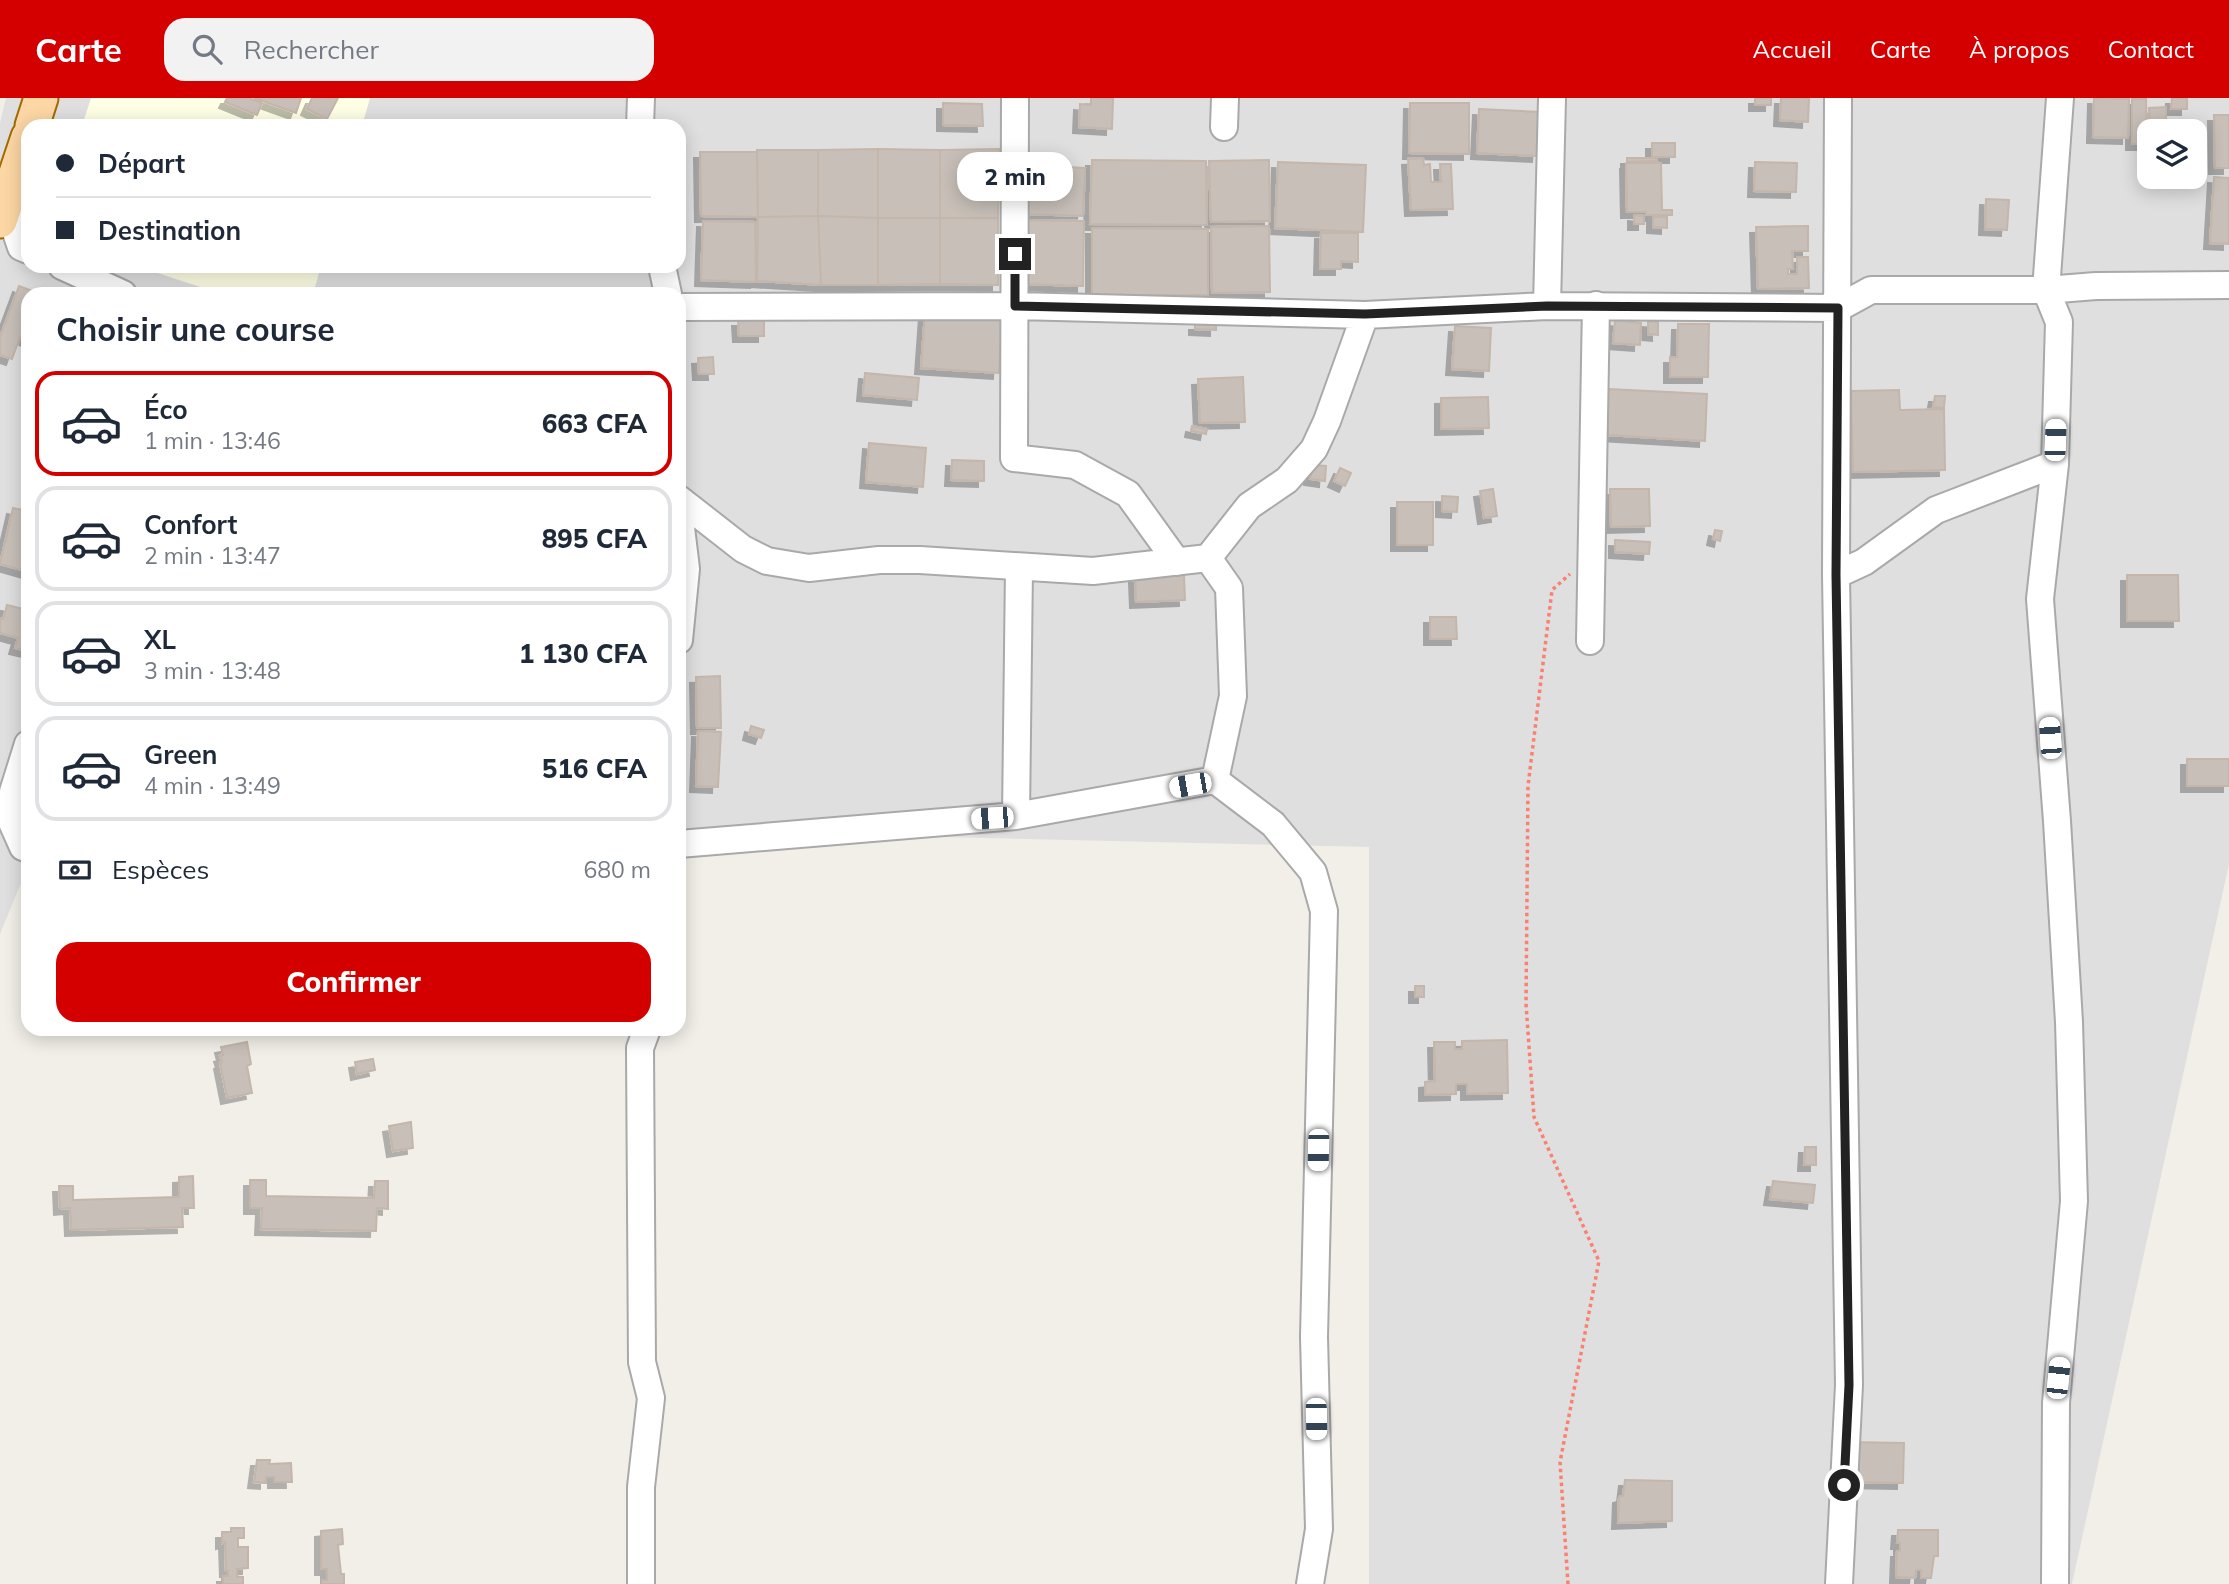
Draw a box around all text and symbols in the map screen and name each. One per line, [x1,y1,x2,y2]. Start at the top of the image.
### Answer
search box [164,18,654,81]
text: Carte [35,29,122,70]
icon: search [188,30,226,68]
text: Rechercher [244,33,379,66]
text: Accueil [1753,34,1832,64]
text: Carte [1870,34,1931,64]
text: À propos [1969,34,2070,64]
text: Contact [2108,34,2194,64]
map controls [2137,119,2207,189]
button: layers [2137,119,2207,189]
text: Départ [98,147,185,180]
callout: 2 min [957,152,1073,202]
text: 2 min [984,162,1046,191]
text: Destination [98,214,241,247]
route end [999,238,1031,270]
text: Choisir une course [56,309,335,349]
icon: car [60,392,123,455]
text: Éco [144,393,188,426]
text: 663 CFA [542,407,647,440]
car [2044,419,2067,461]
text: 1 min · 13:46 [144,426,281,455]
icon: car [60,507,123,570]
text: Confort [144,508,237,541]
text: 895 CFA [542,522,647,555]
text: 2 min · 13:47 [144,541,281,570]
icon: car [60,622,123,685]
text: XL [144,623,176,656]
text: 1 130 CFA [519,637,647,670]
text: 3 min · 13:48 [144,656,281,685]
car [2039,716,2062,760]
icon: car [60,737,123,800]
text: Green [144,738,217,771]
text: 516 CFA [542,752,647,785]
text: 4 min · 13:49 [144,771,281,800]
car [1168,771,1213,799]
car [971,806,1014,830]
icon: cash [56,851,94,889]
text: Espèces [112,853,209,886]
text: 680 m [583,855,651,884]
button: Confirmer [56,942,651,1022]
car [1308,1129,1329,1171]
car [2046,1356,2071,1400]
car [1306,1398,1327,1440]
route start [1828,1469,1860,1501]

